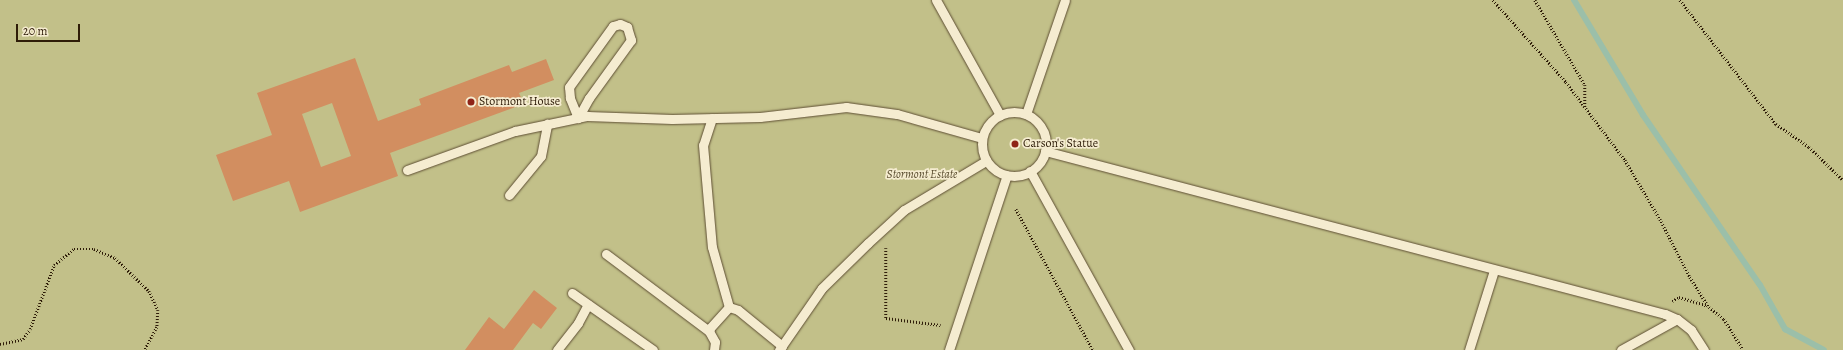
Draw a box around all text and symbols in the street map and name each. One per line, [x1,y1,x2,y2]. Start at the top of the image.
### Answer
scale bar [18,16,82,42]
text: 20 m [23,23,47,39]
place label: Stormont House [479,95,560,109]
marker: Stormont House [466,97,476,107]
place label: Carson's Statue [1023,137,1098,151]
marker: Carson's Statue [1010,139,1020,149]
park label: Stormont Estate [887,168,957,182]

